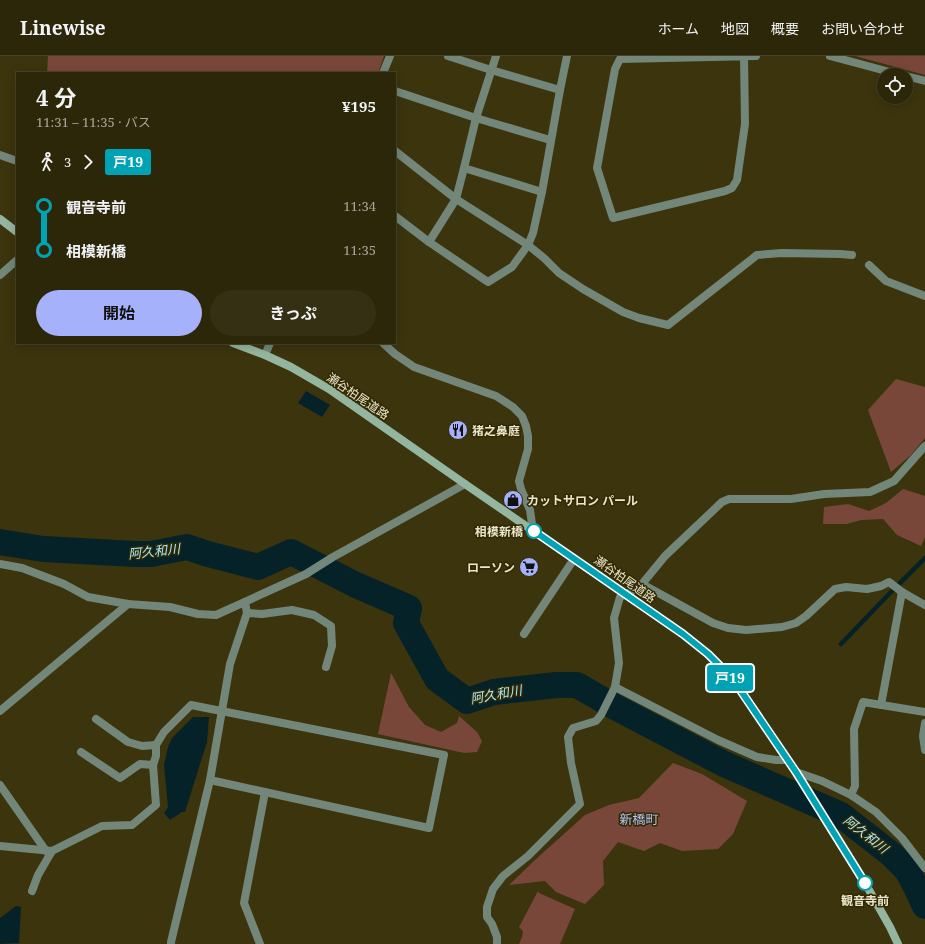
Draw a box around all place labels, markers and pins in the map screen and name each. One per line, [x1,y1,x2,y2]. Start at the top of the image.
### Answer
restaurant icon: 猪之鼻庭 [447,419,469,441]
place label: 猪之鼻庭 [472,422,520,439]
shop icon: カットサロン パール [502,489,524,511]
place label: カットサロン パール [527,492,638,509]
place label: 相模新橋 [475,523,524,540]
marker: 相模新橋 [526,523,542,539]
supermarket icon: ローソン [518,556,540,578]
place label: ローソン [467,559,515,576]
marker: 観音寺前 [857,875,873,891]
place label: 観音寺前 [841,892,889,909]

